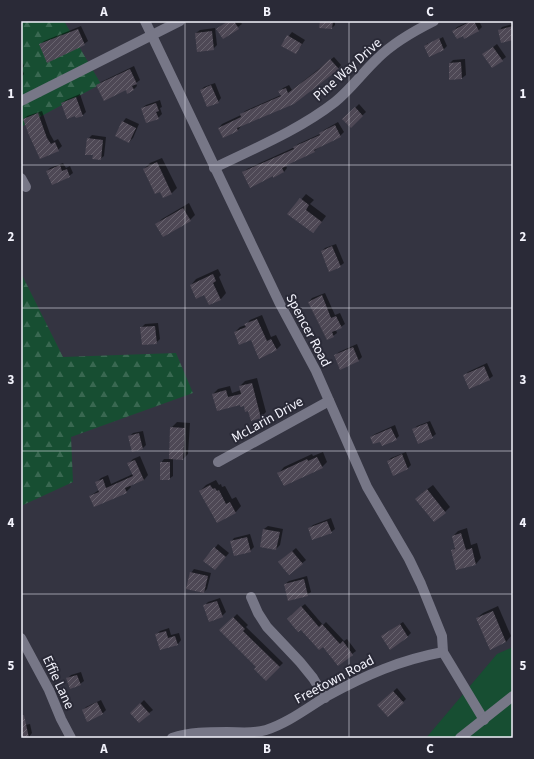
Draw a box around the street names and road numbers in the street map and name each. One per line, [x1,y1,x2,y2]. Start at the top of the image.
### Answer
street label: Pine Way Drive [309,33,386,106]
street label: Spencer Road [280,290,336,371]
street label: McLarin Drive [228,392,307,448]
street label: Freetown Road [291,650,378,709]
street label: Effie Lane [37,652,79,713]

